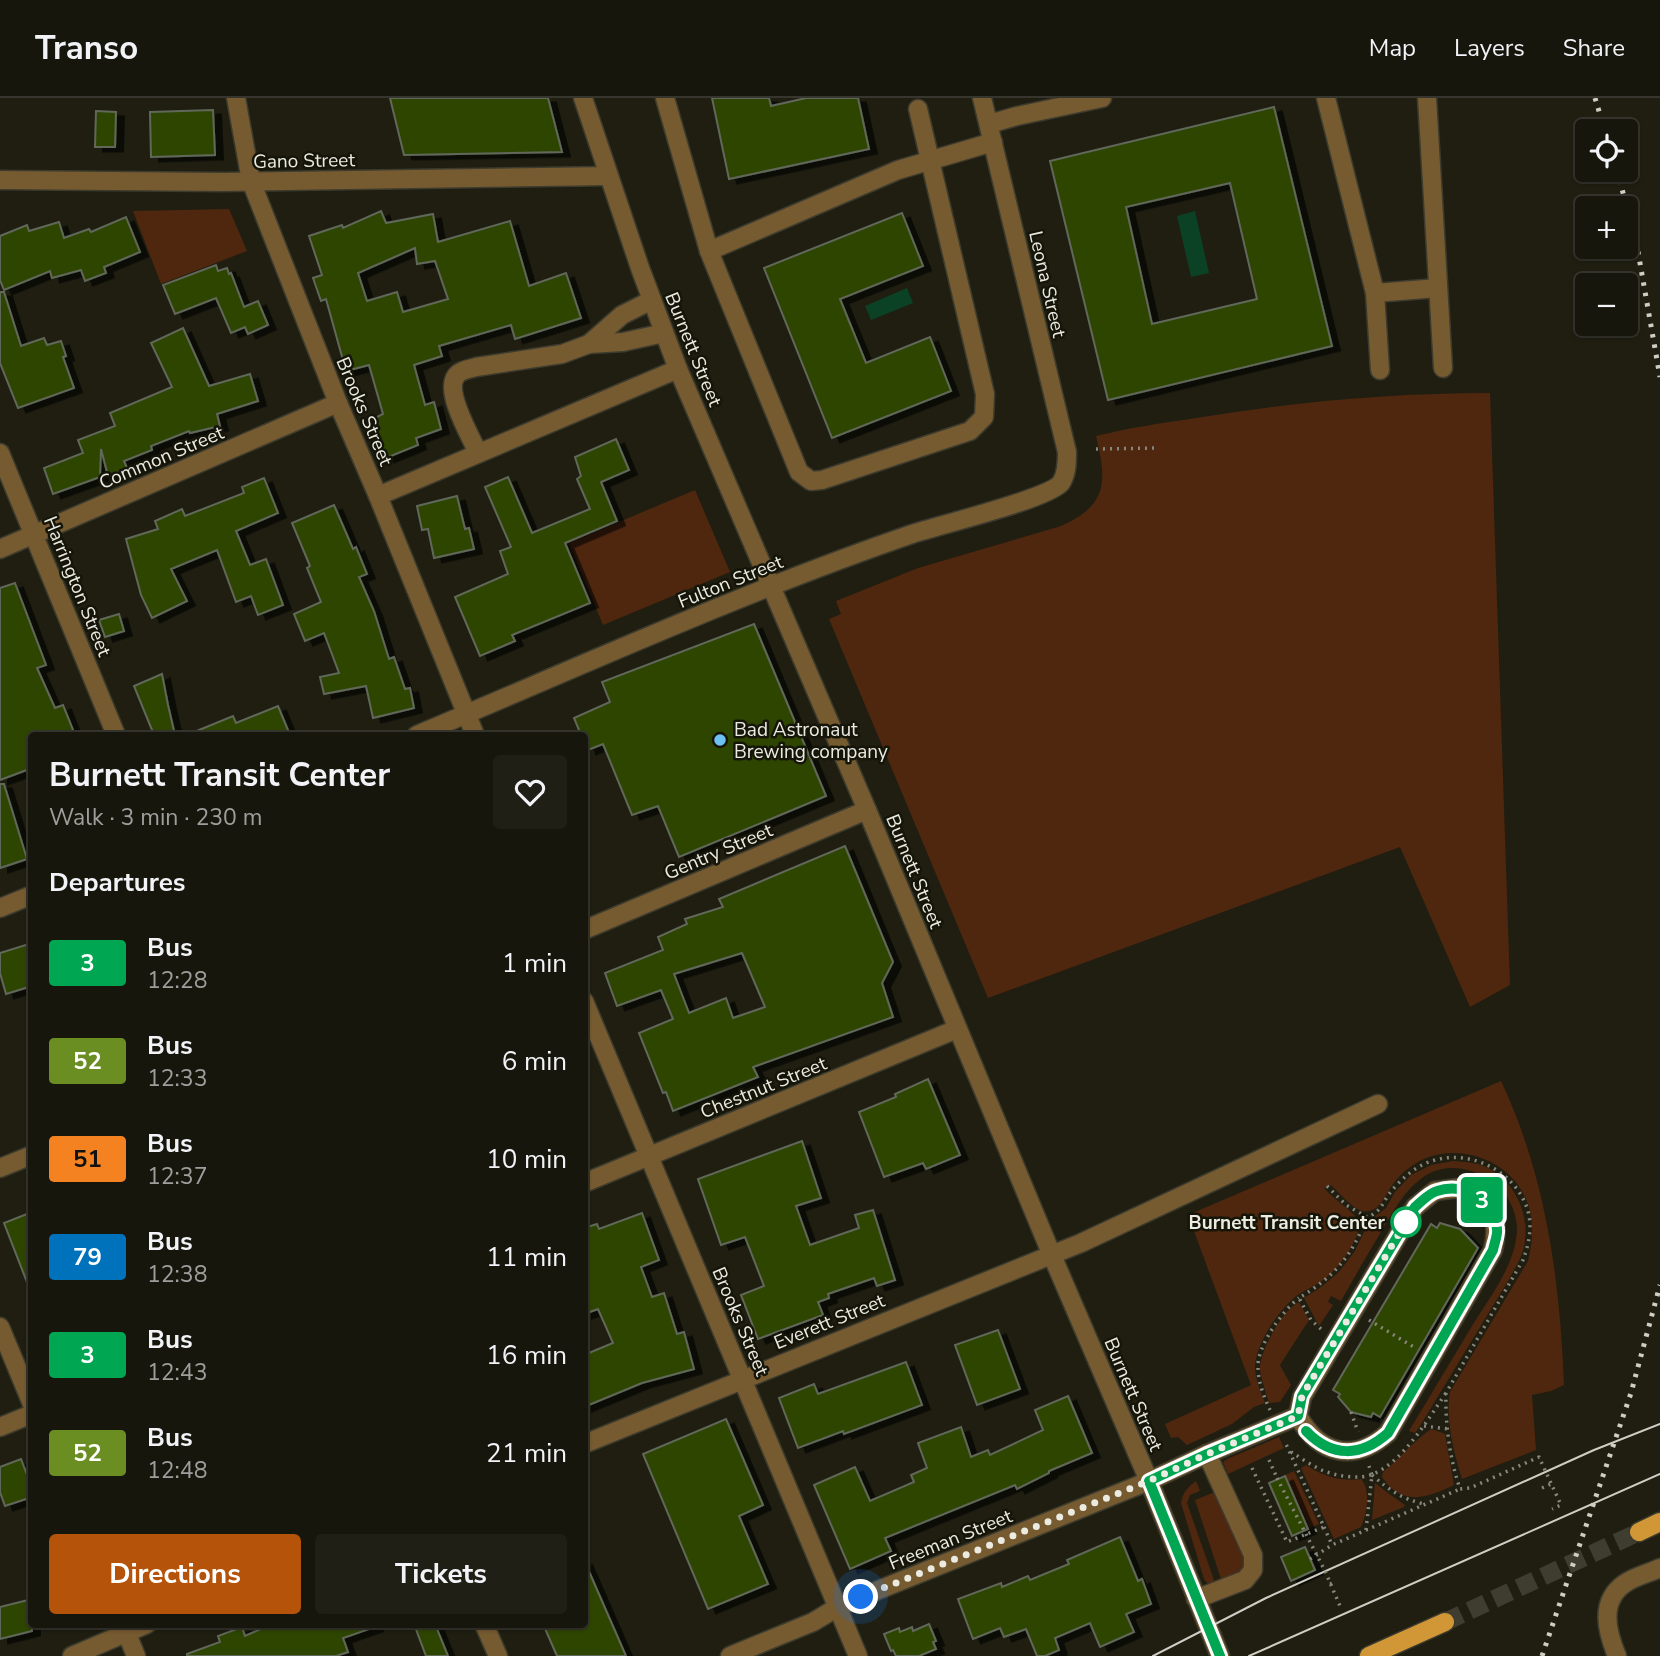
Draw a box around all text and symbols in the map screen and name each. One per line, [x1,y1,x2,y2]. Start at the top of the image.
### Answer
text: Transo [35,26,138,71]
text: Map [1369,32,1416,64]
text: Layers [1454,32,1525,64]
text: Share [1563,32,1625,64]
map controls [1575,119,1638,336]
button: locate [1575,119,1638,182]
street label: Gano Street [253,147,356,175]
button: + [1575,196,1638,259]
street label: Leona Street [1022,228,1072,340]
button: − [1575,273,1638,336]
street label: Burnett Street [658,288,728,411]
street label: Brooks Street [329,353,399,470]
street label: Common Street [95,420,228,496]
street label: Harrington Street [37,512,117,661]
street label: Fulton Street [674,549,787,615]
place label: Bad Astronaut Brewing company [734,717,888,765]
marker: Bad Astronaut Brewing company [712,732,728,748]
text: Burnett Transit Center [49,753,390,798]
button: heart [493,755,567,829]
text: Walk · 3 min · 230 m [49,802,262,833]
street label: Burnett Street [879,810,949,933]
street label: Gentry Street [660,817,777,886]
text: Departures [49,865,185,900]
text: Bus [147,930,193,965]
text: 1 min [502,946,567,981]
text: 3 [80,947,95,979]
text: 12:28 [147,965,207,996]
text: Bus [147,1028,193,1063]
text: 6 min [502,1044,567,1079]
text: 52 [73,1045,102,1077]
street label: Chestnut Street [696,1051,831,1125]
text: 12:33 [147,1063,207,1094]
text: Bus [147,1126,193,1161]
text: 10 min [486,1142,567,1177]
text: 51 [73,1143,102,1175]
text: 12:37 [147,1161,207,1192]
line badge: 3 [1459,1177,1505,1223]
text: 3 [1475,1184,1489,1216]
marker: Burnett Transit Center [1391,1207,1421,1237]
place label: Burnett Transit Center [1189,1210,1386,1236]
text: Bus [147,1224,193,1259]
text: 11 min [486,1240,567,1275]
text: 79 [73,1241,102,1273]
text: 12:38 [147,1259,207,1290]
street label: Brooks Street [705,1263,775,1380]
street label: Everett Street [770,1288,889,1356]
text: Bus [147,1322,193,1357]
street label: Burnett Street [1097,1334,1169,1455]
text: 16 min [486,1338,567,1373]
text: 3 [80,1339,95,1371]
text: 12:43 [147,1357,207,1388]
text: Bus [147,1420,193,1455]
text: 21 min [486,1436,567,1471]
text: 52 [73,1437,102,1469]
text: 12:48 [147,1455,207,1486]
street label: Freeman Street [885,1503,1016,1577]
button: Directions [49,1534,301,1614]
button: Tickets [315,1534,567,1614]
your location [843,1579,878,1614]

